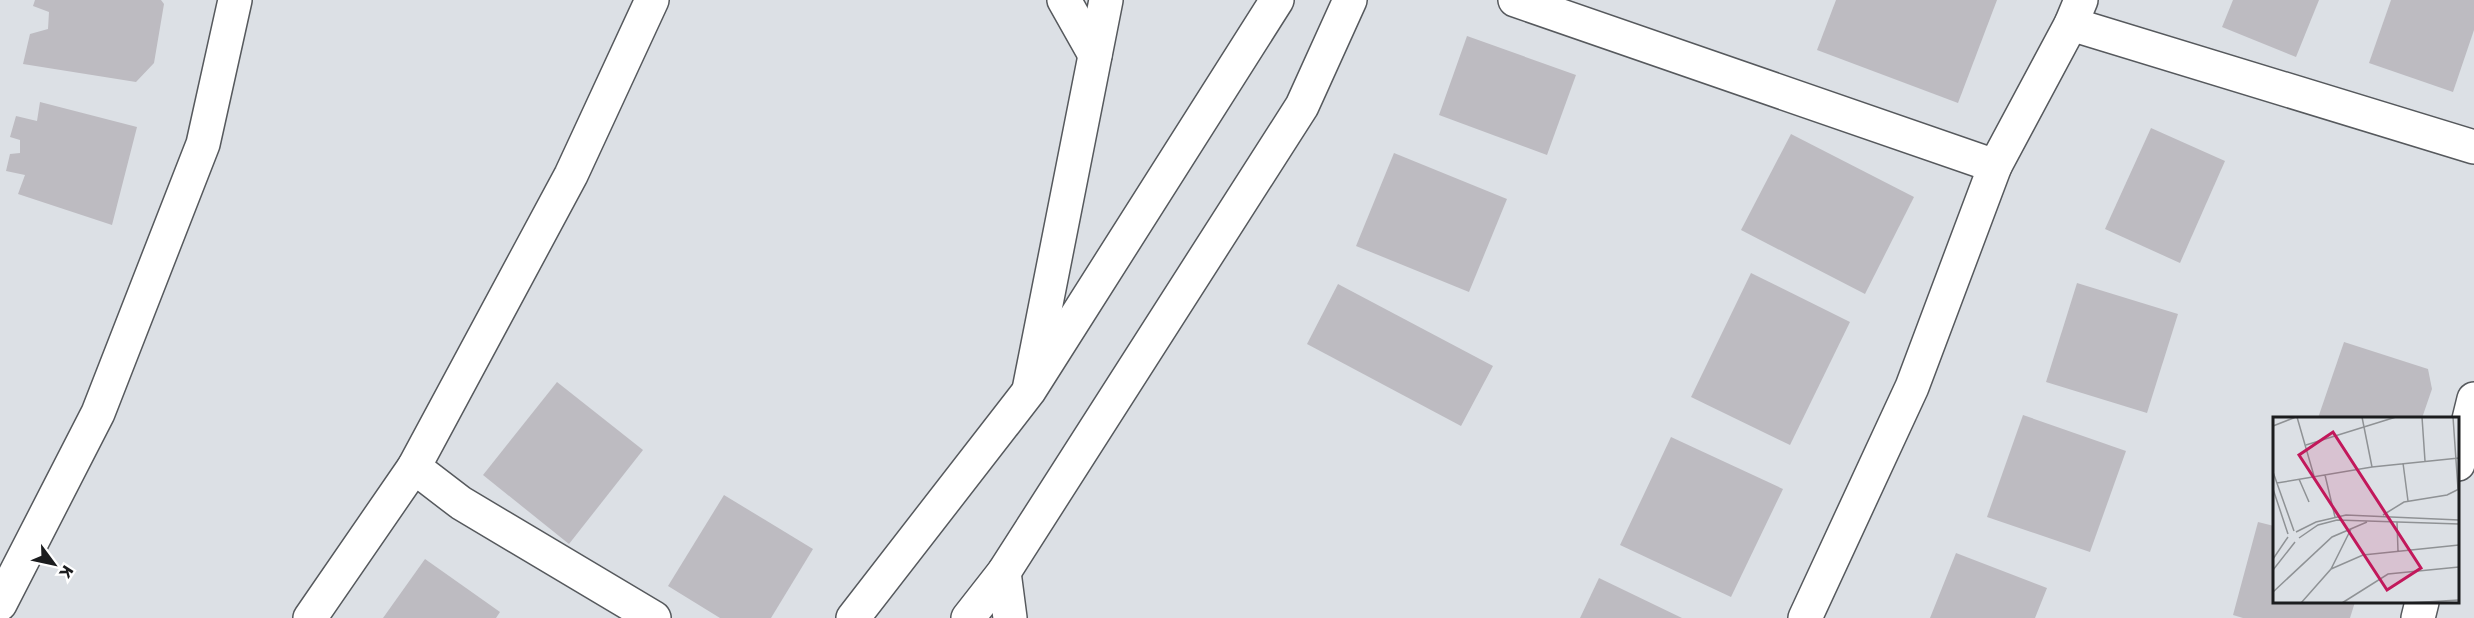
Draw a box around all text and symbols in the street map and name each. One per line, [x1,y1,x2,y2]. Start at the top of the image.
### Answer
inset map [2273,417,2459,603]
north arrow [24,534,84,594]
text: K [55,562,78,583]

